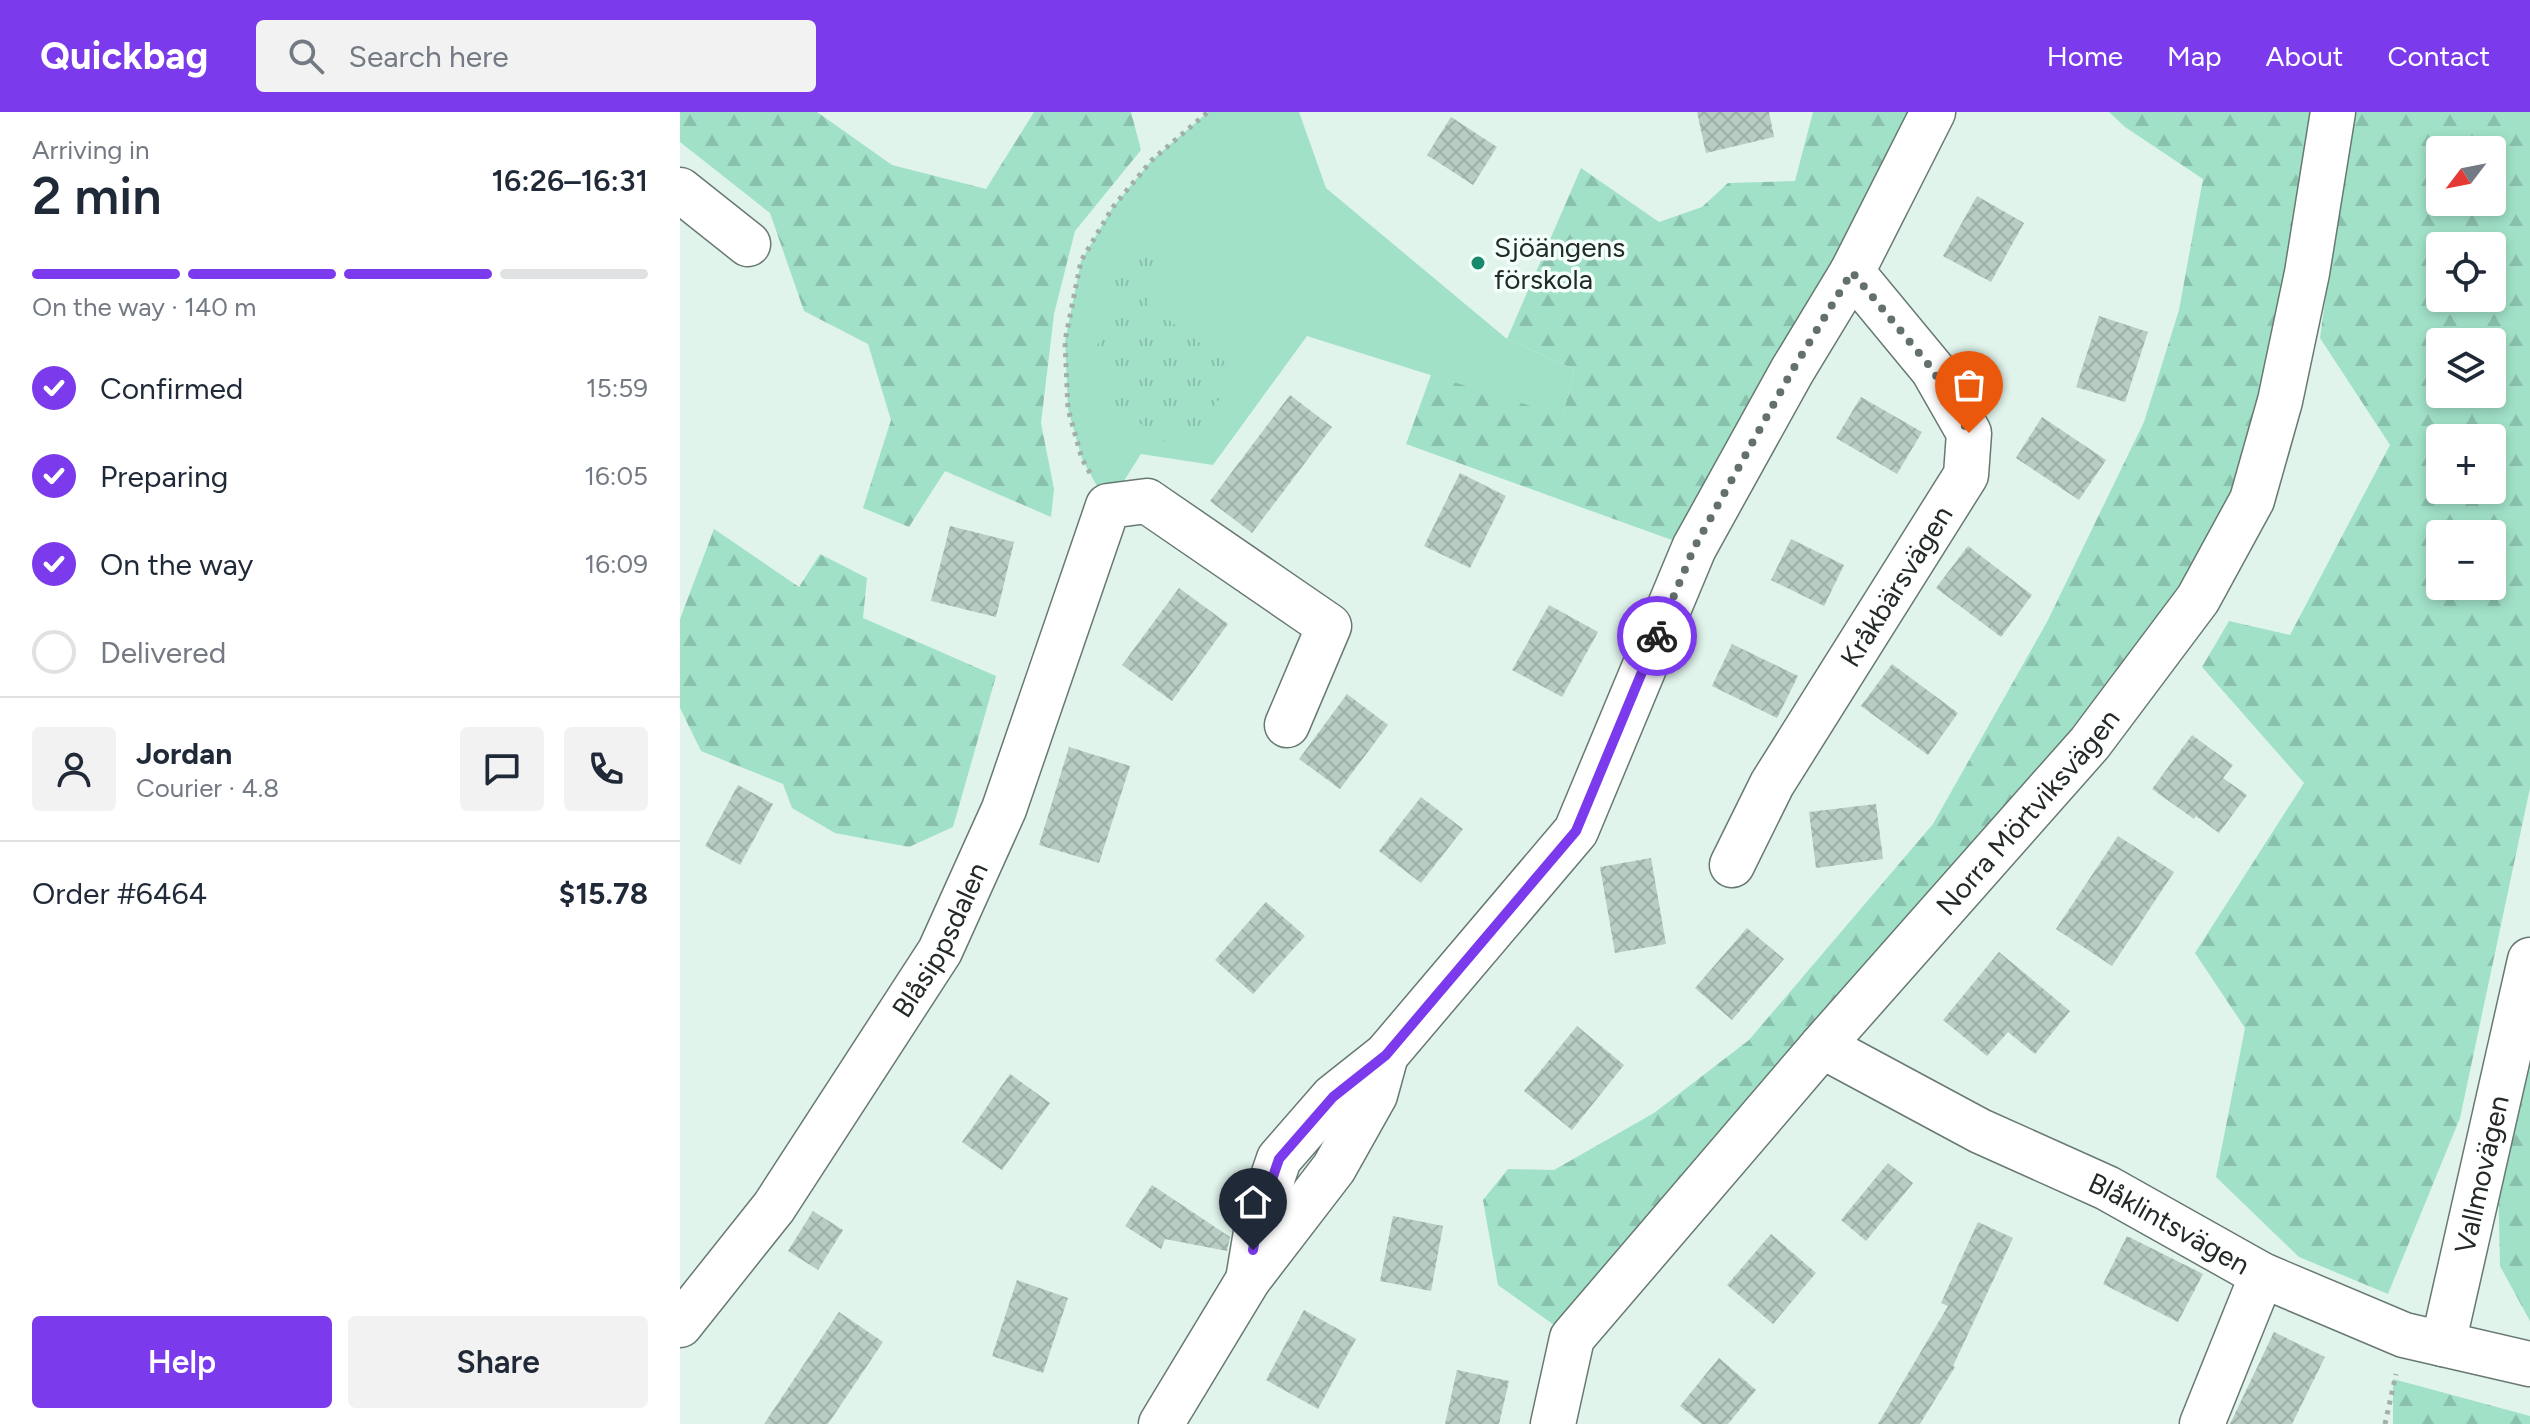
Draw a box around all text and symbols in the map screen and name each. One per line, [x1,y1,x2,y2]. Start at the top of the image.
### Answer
search box [256,20,816,92]
text: Quickbag [40,33,208,79]
icon: search [284,34,328,78]
text: Search here [348,38,509,75]
text: Home [2047,39,2123,73]
text: Map [2167,39,2222,73]
text: About [2266,39,2343,73]
text: Contact [2387,39,2490,73]
text: Arriving in [32,134,150,166]
north arrow [2426,136,2506,216]
map controls [2426,136,2506,600]
text: 16:26–16:31 [492,162,648,199]
text: 2 min [32,165,161,227]
place label: Sjöängens förskola [1494,230,1625,296]
button: locate [2426,232,2506,312]
marker: Sjöängens förskola [1469,254,1487,272]
text: On the way · 140 m [32,291,256,323]
button: layers [2426,328,2506,408]
pin [1935,351,2003,433]
icon: bag [1947,363,1991,407]
icon: check [32,366,76,410]
text: Confirmed [100,370,243,407]
text: 15:59 [586,372,648,404]
button: + [2426,424,2506,504]
icon: check [32,454,76,498]
text: Preparing [100,458,228,495]
text: 16:05 [584,460,648,492]
street label: Kråkbärsvägen [1833,499,1959,673]
button: − [2426,520,2506,600]
icon: check [32,542,76,586]
text: On the way [100,546,253,583]
text: 16:09 [585,548,648,580]
courier [1617,596,1697,676]
icon: bike [1635,614,1679,658]
text: Delivered [100,634,226,671]
street label: Norra Mörtviksvägen [1929,702,2126,922]
button: person [32,727,116,811]
button: chat [460,727,544,811]
button: phone [564,727,648,811]
text: Jordan [136,735,232,772]
text: Courier · 4.8 [136,772,279,804]
street label: Blåsippsdalen [885,857,995,1024]
text: Order #6464 [32,875,207,912]
text: $15.78 [559,875,648,912]
street label: Vallmovägen [2447,1092,2516,1256]
street label: Blåklintsvägen [2083,1165,2256,1282]
pin [1219,1168,1287,1250]
icon: home [1231,1180,1275,1224]
button: Help [32,1316,332,1408]
button: Share [348,1316,648,1408]

